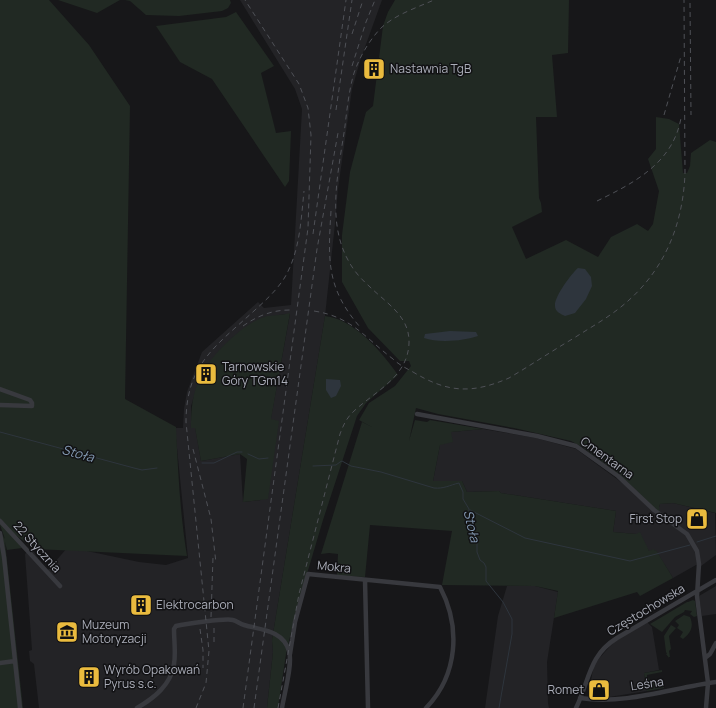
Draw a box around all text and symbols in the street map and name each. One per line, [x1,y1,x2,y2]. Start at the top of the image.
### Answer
building icon: Nastawnia TgB [361,56,387,82]
place label: Nastawnia TgB [390,60,471,77]
place label: Tarnowskie Góry TGm14 [222,358,288,389]
building icon: Tarnowskie Góry TGm14 [193,361,219,387]
street label: Cmentarna [577,432,637,483]
water label: Stoła [60,440,97,466]
shop icon: First Stop [684,506,710,532]
water label: Stoła [460,508,485,545]
place label: First Stop [629,510,682,527]
street label: 22 Stycznia [10,517,65,576]
street label: Mokra [316,556,352,577]
street label: Częstochowska [604,580,688,640]
building icon: Elektrocarbon [128,592,154,618]
place label: Elektrocarbon [156,596,234,613]
place label: Muzeum Motoryzacji [82,616,147,647]
museum icon: Muzeum Motoryzacji [54,619,80,645]
place label: Wyrób Opakowań Pyrus s.c. [104,661,200,692]
building icon: Wyrób Opakowań Pyrus s.c. [76,664,102,690]
street label: Leśna [629,673,665,695]
shop icon: Romet [586,677,612,703]
place label: Romet [547,681,584,698]

